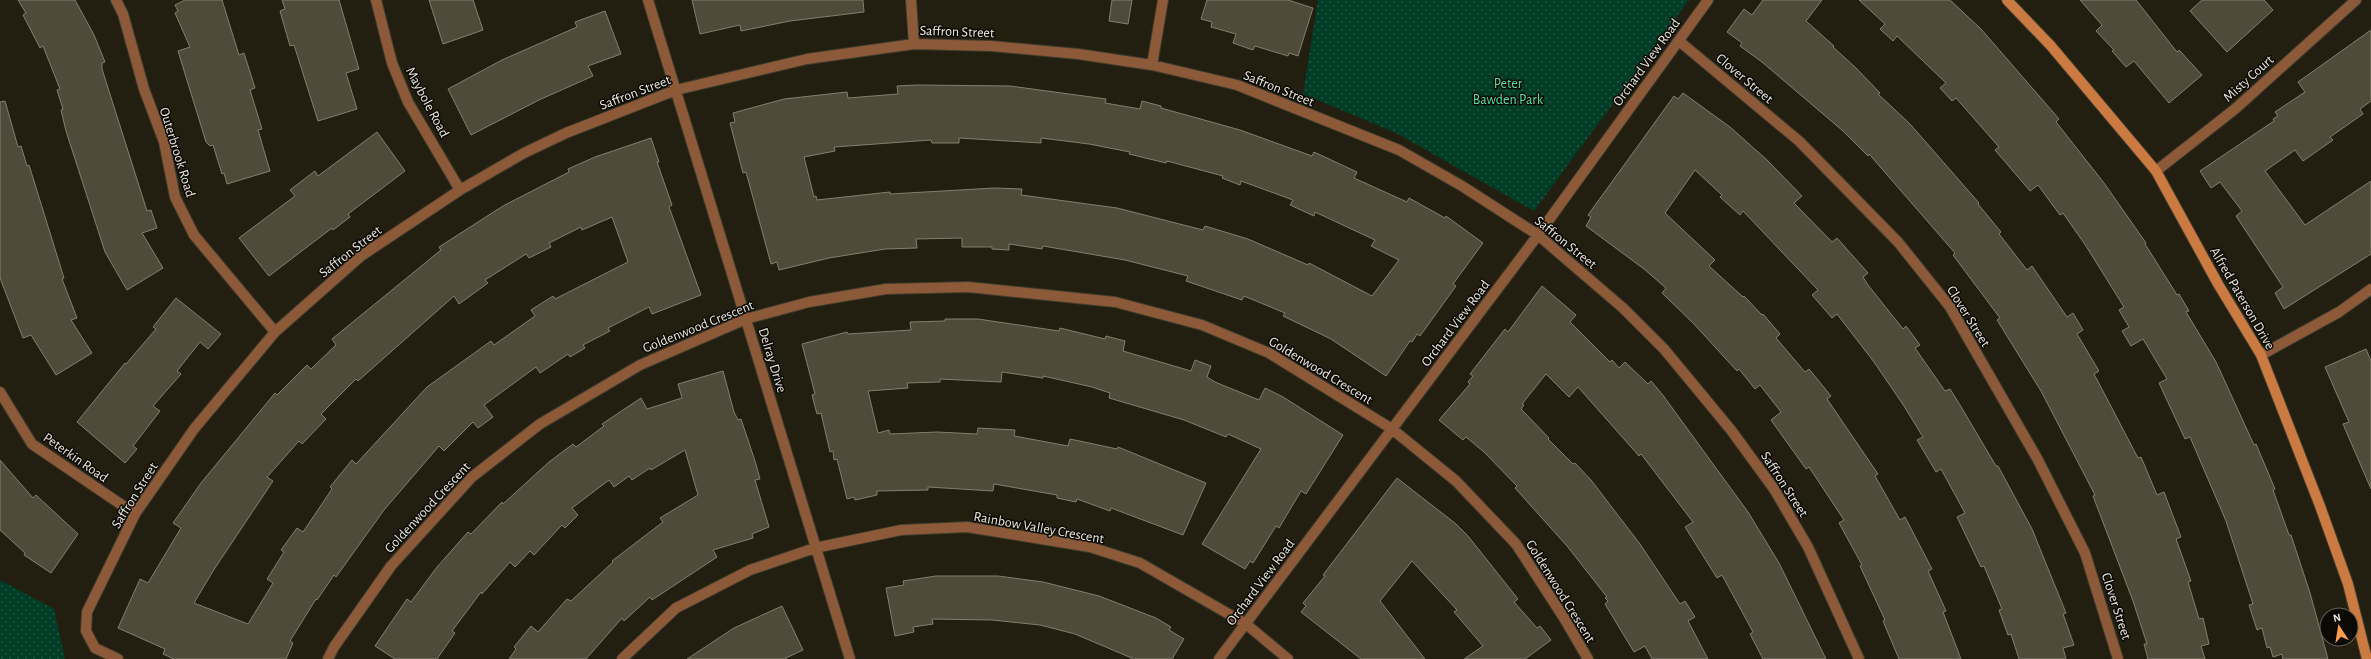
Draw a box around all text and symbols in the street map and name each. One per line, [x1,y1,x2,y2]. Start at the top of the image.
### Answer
street label: Orchard View Road [1611,16,1683,109]
street label: Saffron Street [919,24,995,40]
street label: Clover Street [1713,51,1776,107]
street label: Misty Court [2221,52,2277,105]
street label: Maybole Road [403,65,451,140]
street label: Saffron Street [1241,68,1316,110]
street label: Saffron Street [598,73,673,113]
park label: Peter Bawden Park [1473,77,1544,107]
street label: Outerbrook Road [157,106,197,199]
street label: Saffron Street [1532,214,1599,272]
street label: Saffron Street [317,223,385,280]
street label: Alfred Paterson Drive [2207,245,2277,352]
street label: Orchard View Road [1419,278,1493,369]
street label: Clover Street [1944,283,1993,350]
street label: Goldenwood Crescent [641,298,756,356]
street label: Delray Drive [756,326,789,394]
street label: Goldenwood Crescent [1266,334,1375,408]
street label: Peterkin Road [40,430,110,485]
street label: Saffron Street [1758,449,1811,520]
street label: Goldenwood Crescent [382,459,474,556]
street label: Saffron Street [109,460,161,531]
street label: Rainbow Valley Crescent [973,510,1106,546]
street label: Orchard View Road [1224,537,1298,628]
street label: Goldenwood Crescent [1523,538,1598,646]
street label: Clover Street [2099,571,2134,642]
north arrow [2319,607,2359,647]
text: N [2332,612,2342,624]

